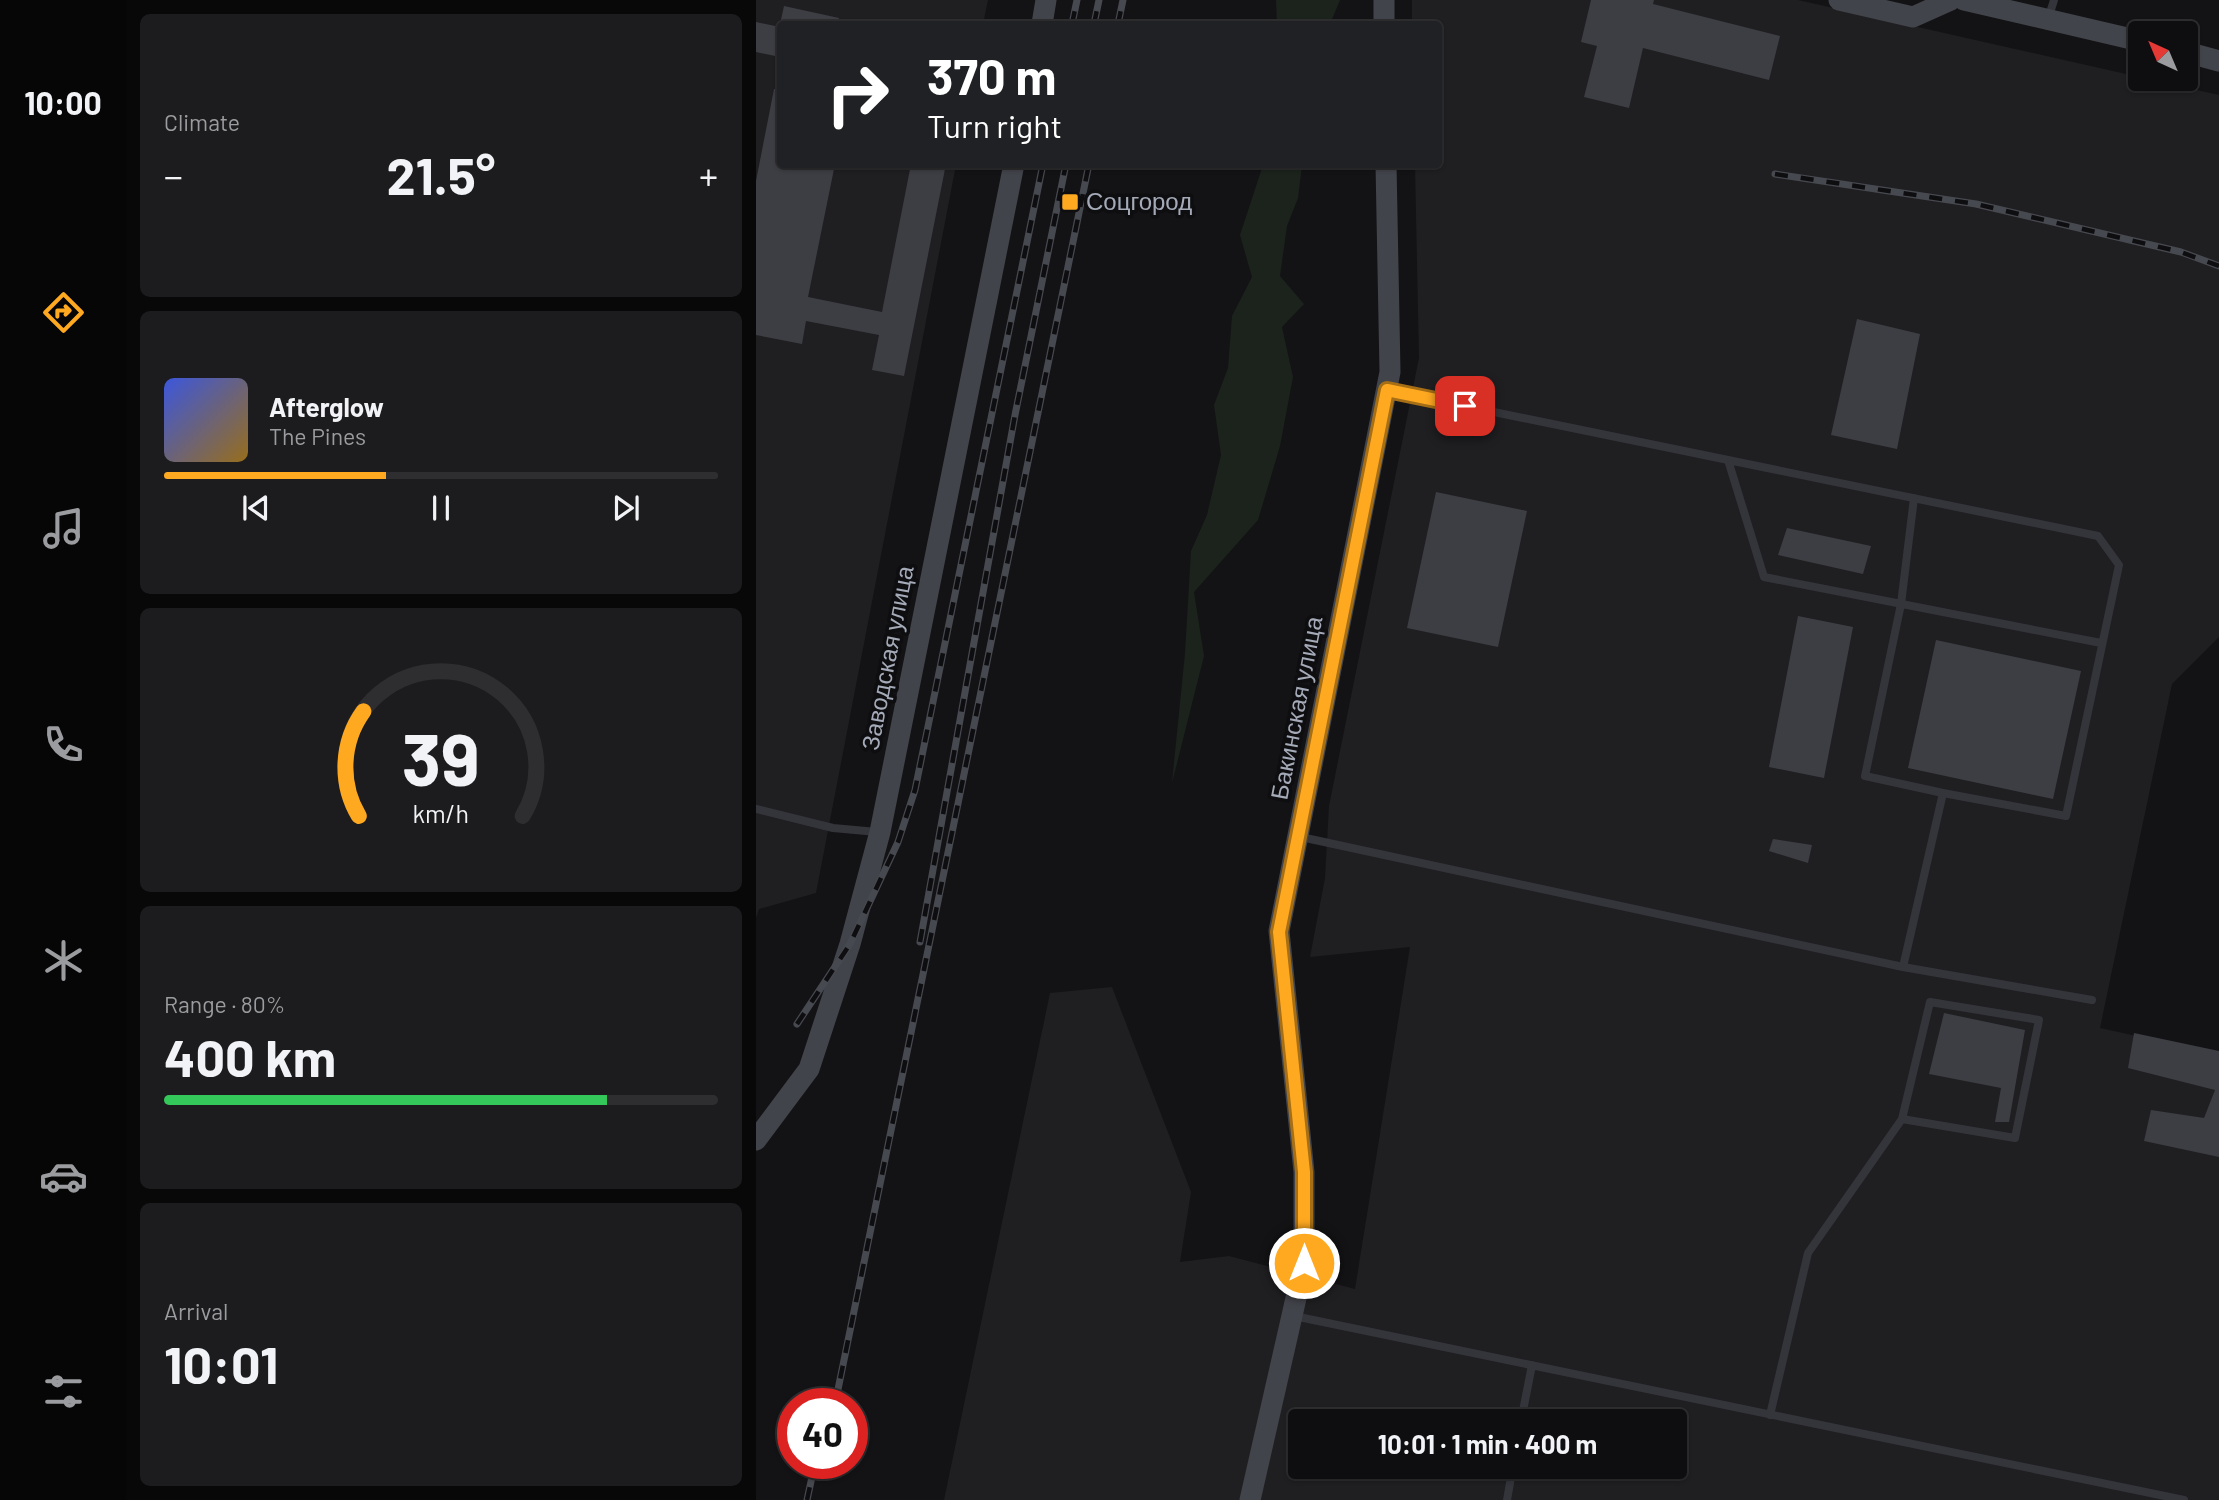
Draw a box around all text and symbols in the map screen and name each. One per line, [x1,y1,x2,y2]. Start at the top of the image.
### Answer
north arrow [2128,21,2198,91]
map controls [2128,21,2198,91]
text: 370 m [927,46,1056,105]
icon: right [812,49,903,140]
text: 10:00 [24,83,102,121]
text: Turn right [927,106,1062,144]
text: Climate [164,108,240,136]
text: 21.5° [387,143,495,205]
text: − [164,152,183,198]
text: + [699,152,718,198]
place label: Соцгород [1086,186,1192,215]
marker: Соцгород [1060,192,1080,212]
icon: directions [39,288,88,337]
pin [1435,376,1495,436]
icon: arrive [1446,387,1484,425]
text: Afterglow [269,391,384,422]
text: The Pines [269,422,366,450]
icon: previous [237,489,275,527]
icon: pause [422,489,460,527]
icon: next [607,489,645,527]
icon: music [39,504,88,553]
street label: Заводская улица [854,562,919,752]
street label: Бакинская улица [1264,613,1328,802]
text: 39 [402,713,480,801]
icon: phone [39,720,88,769]
text: km/h [413,798,469,828]
icon: climate [39,936,88,985]
text: Range · 80% [164,990,285,1018]
text: 400 km [164,1025,336,1087]
icon: car [39,1152,88,1201]
position arrow [1267,1226,1341,1300]
text: Arrival [164,1297,228,1325]
text: 10:01 [164,1332,278,1394]
icon: filters [39,1367,88,1416]
speed limit sign: 40 [777,1388,868,1479]
text: 10:01 · 1 min · 400 m [1378,1428,1597,1459]

